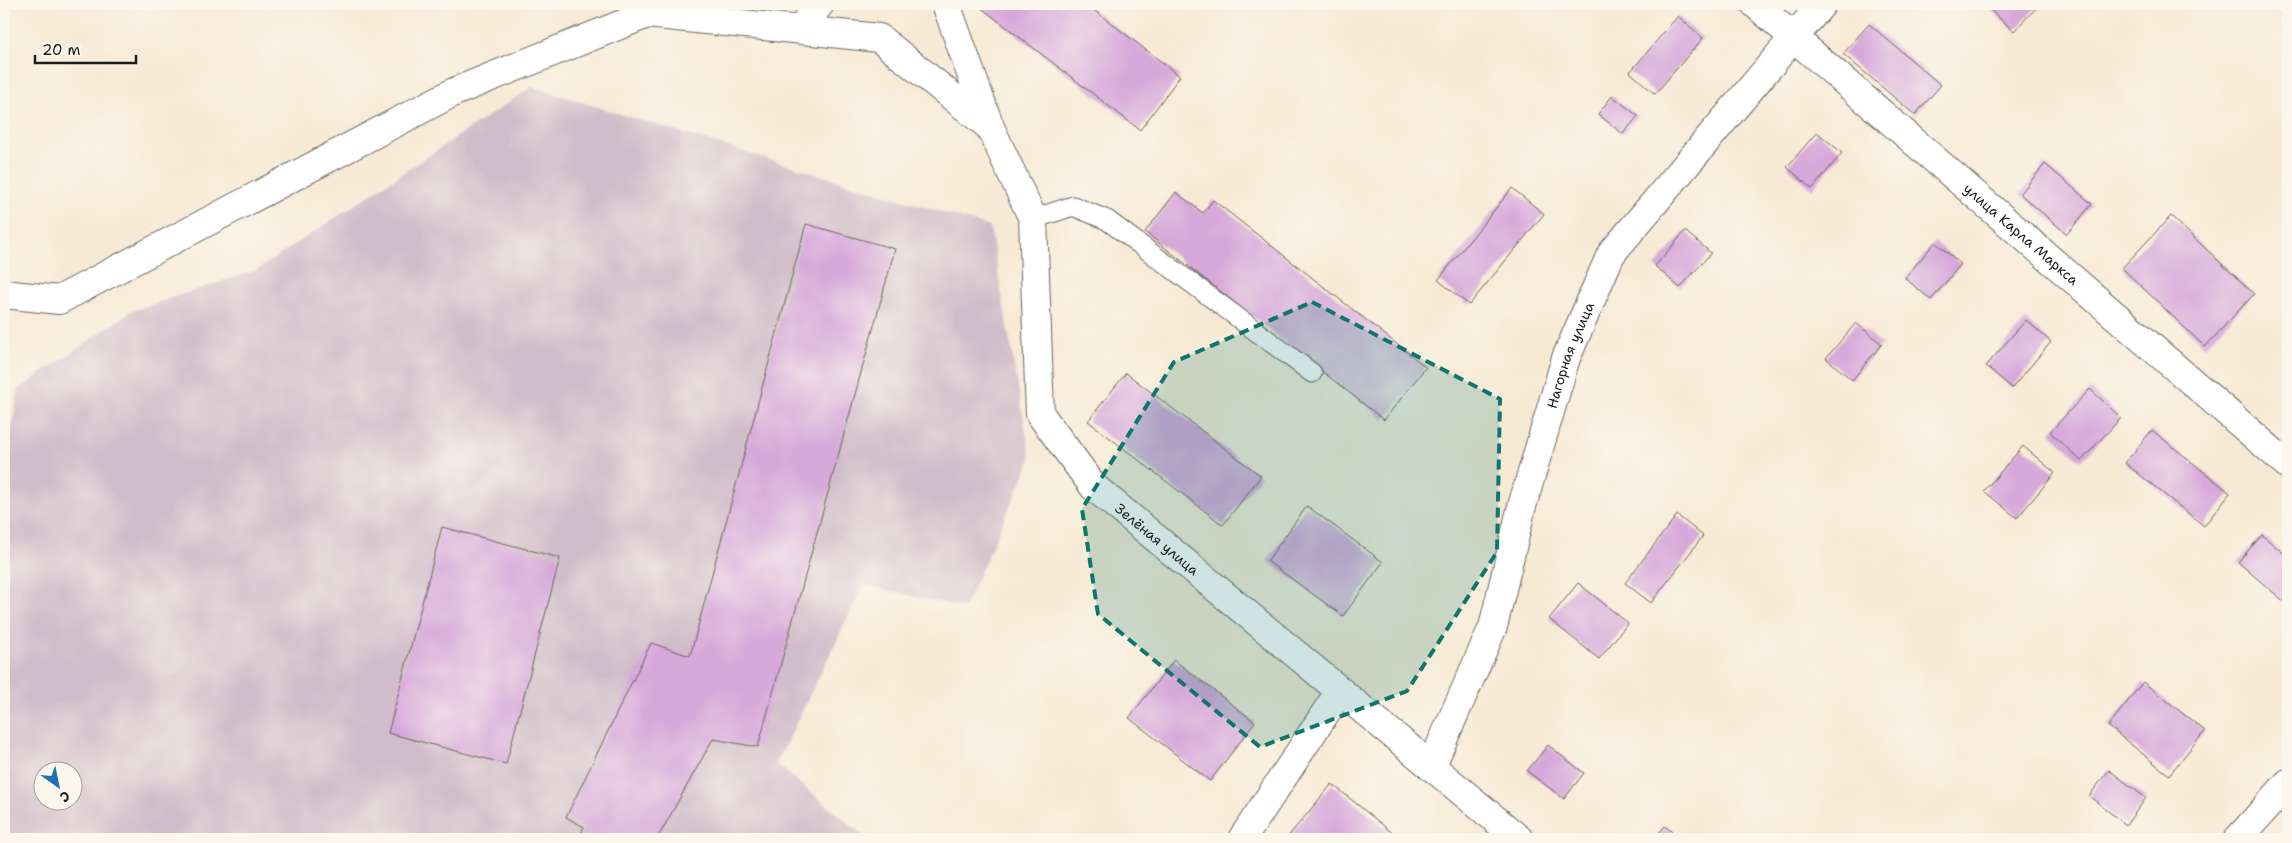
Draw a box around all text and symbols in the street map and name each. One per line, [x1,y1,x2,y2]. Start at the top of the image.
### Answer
scale bar [35,32,136,64]
text: 20 m [42,40,81,60]
street label: улица Карла Маркса [1960,180,2083,289]
street label: Нагорная улица [1543,299,1598,411]
street label: Зелёная улица [1111,499,1203,579]
north arrow [32,760,82,810]
text: С [57,787,74,807]

